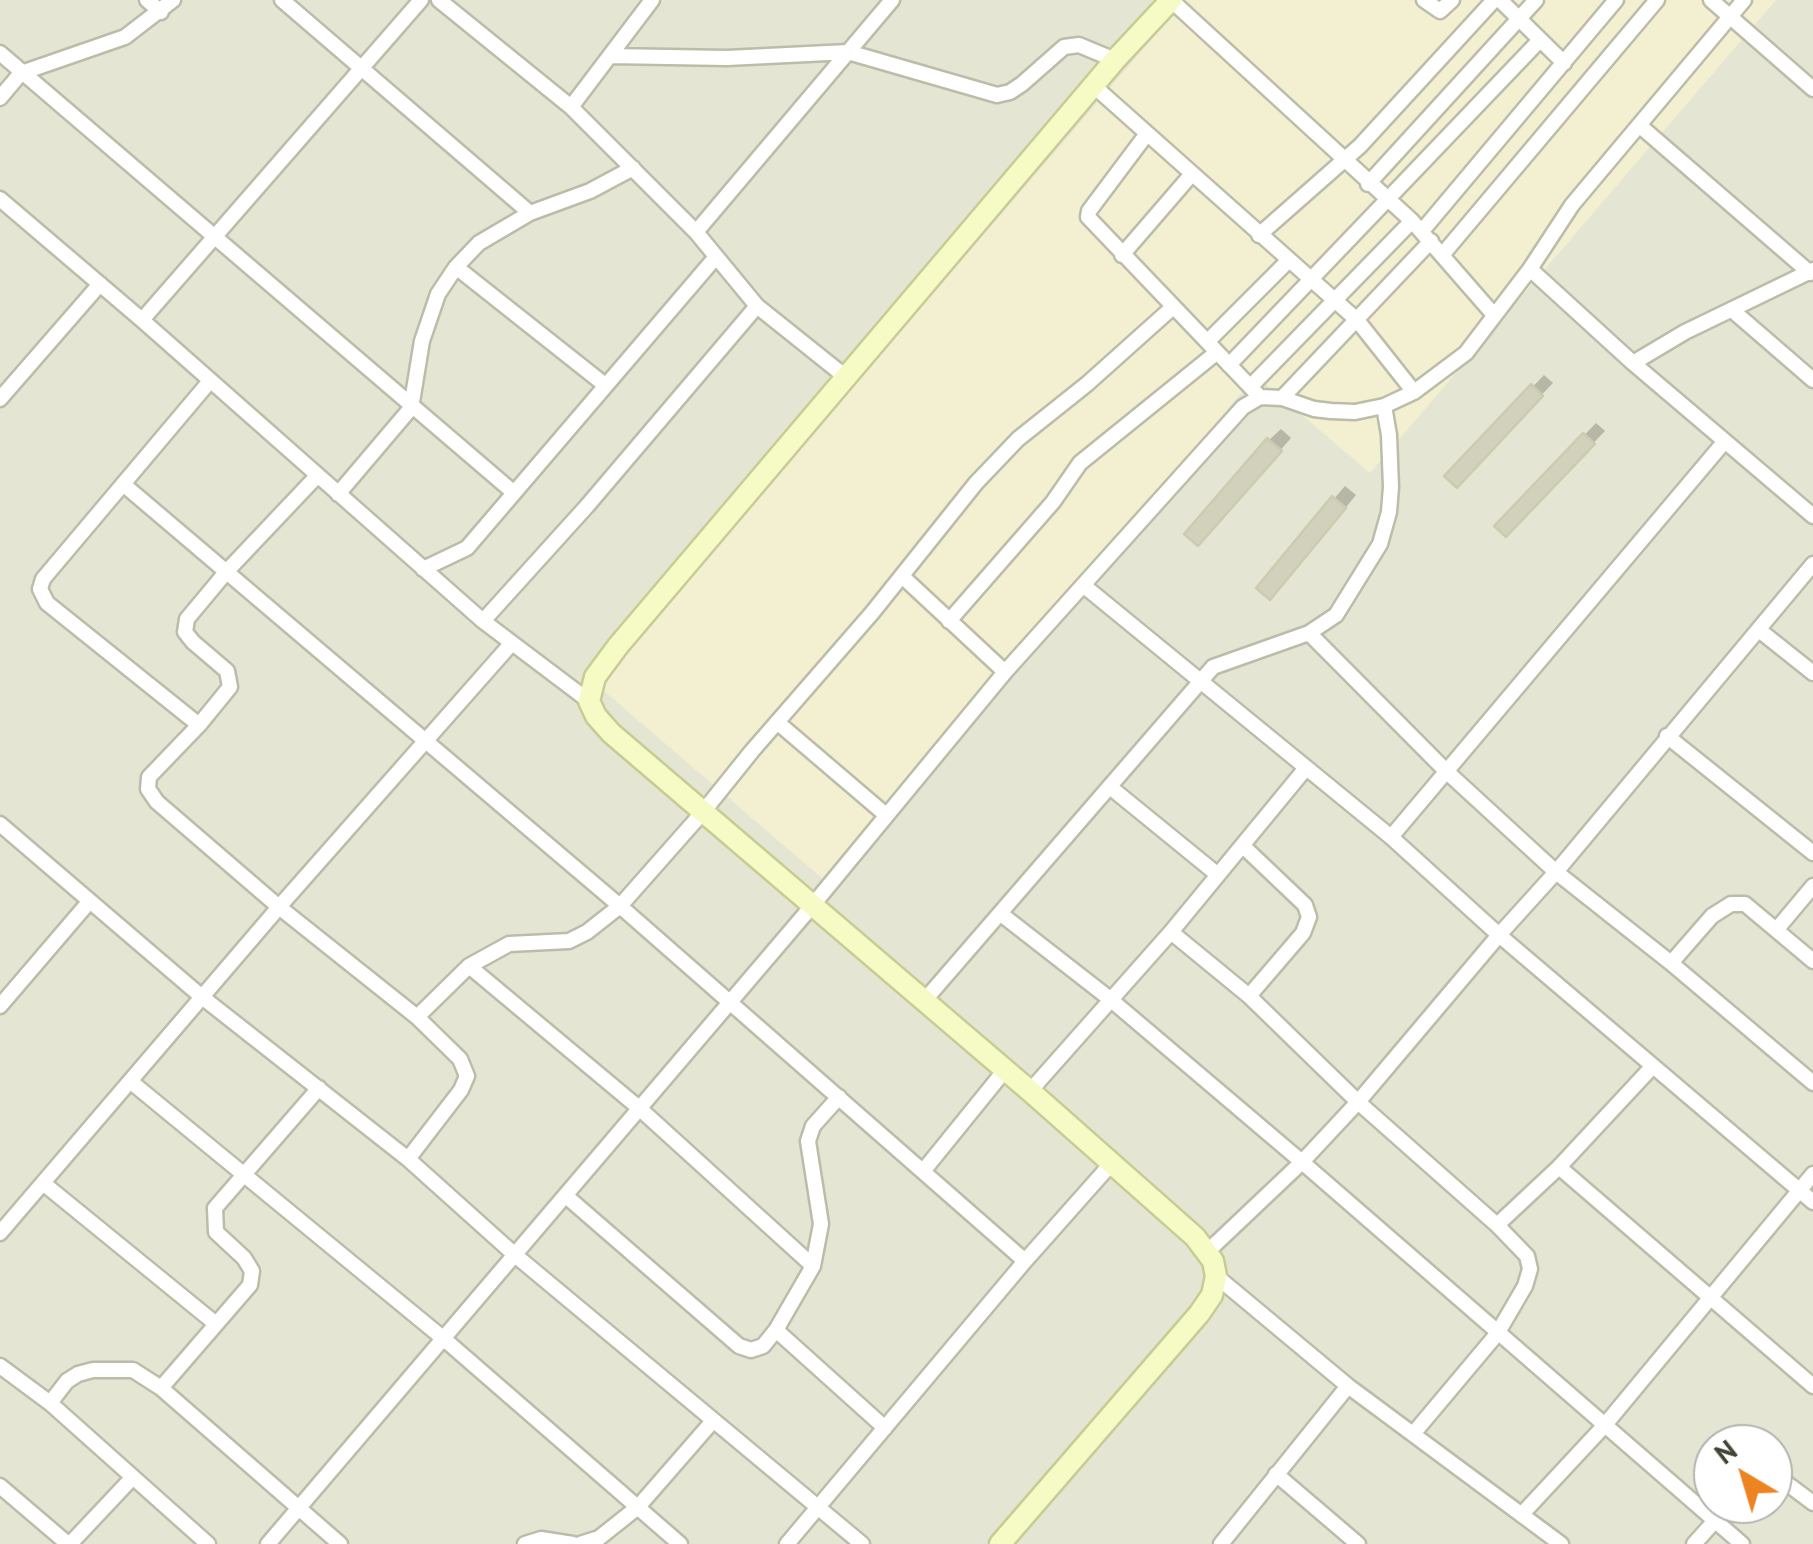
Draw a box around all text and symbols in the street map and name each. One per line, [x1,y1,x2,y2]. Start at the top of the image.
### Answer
north arrow [1693,1424,1793,1524]
text: N [1707,1431,1744,1472]

